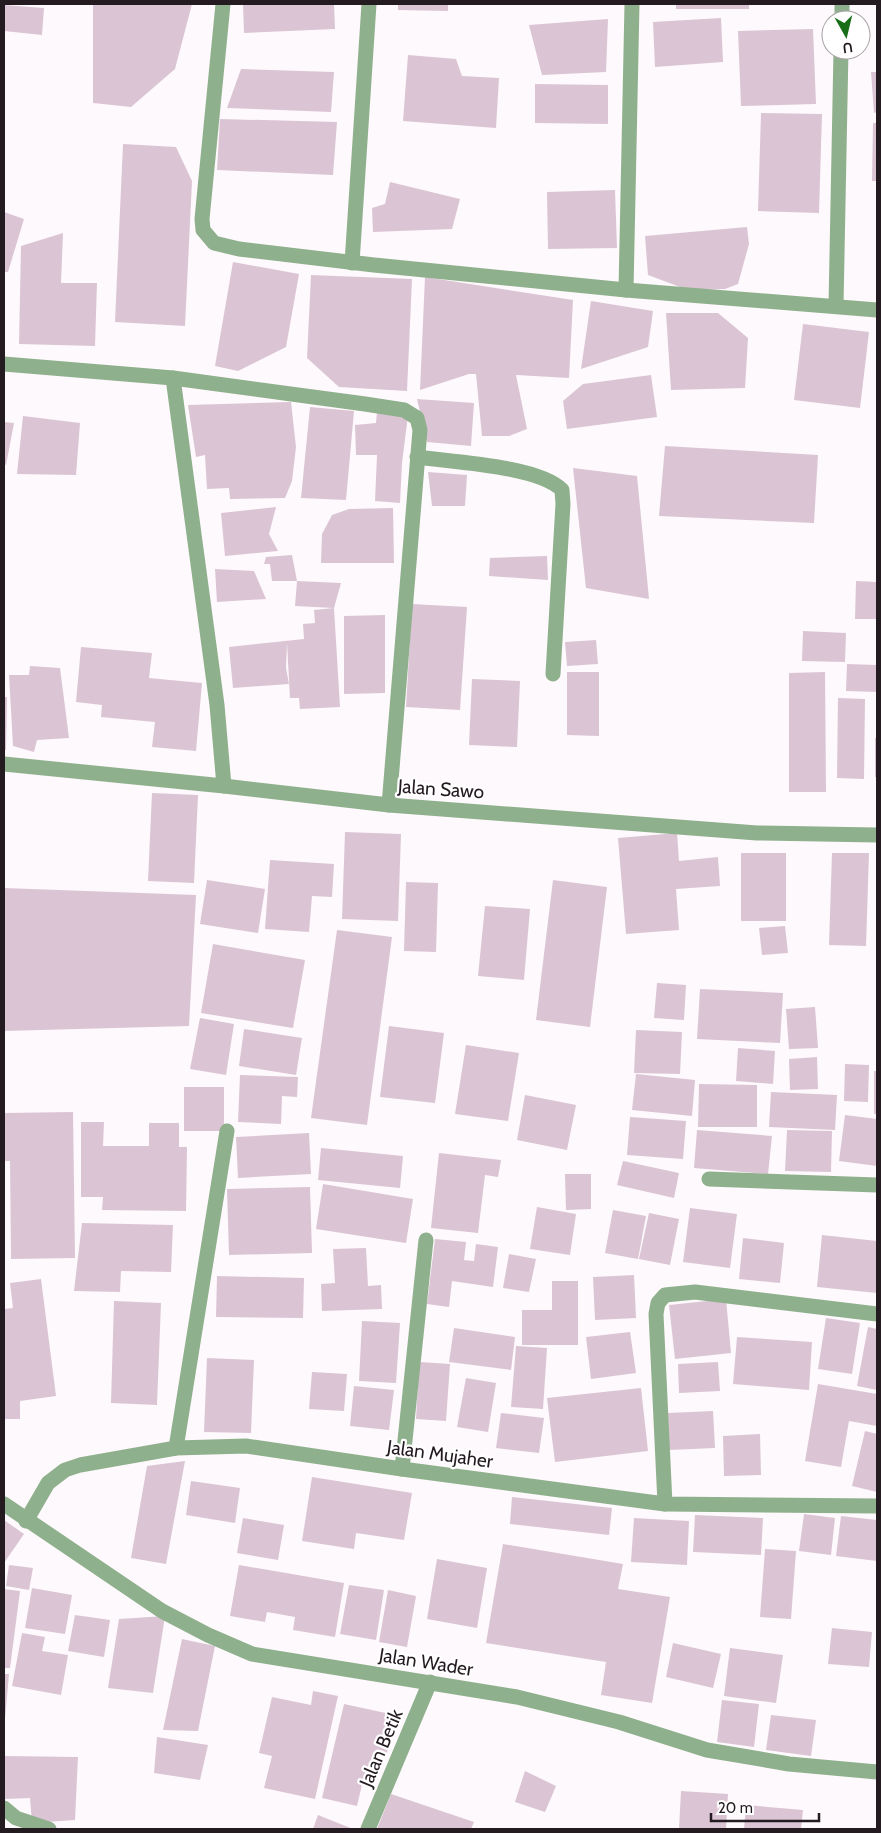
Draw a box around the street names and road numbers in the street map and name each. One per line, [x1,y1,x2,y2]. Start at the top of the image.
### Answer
street label: Jalan Sawo [396,774,485,803]
street label: Jalan Mujaher [385,1435,494,1473]
street label: Jalan Wader [376,1643,475,1681]
street label: Jalan Betik [354,1705,408,1791]

